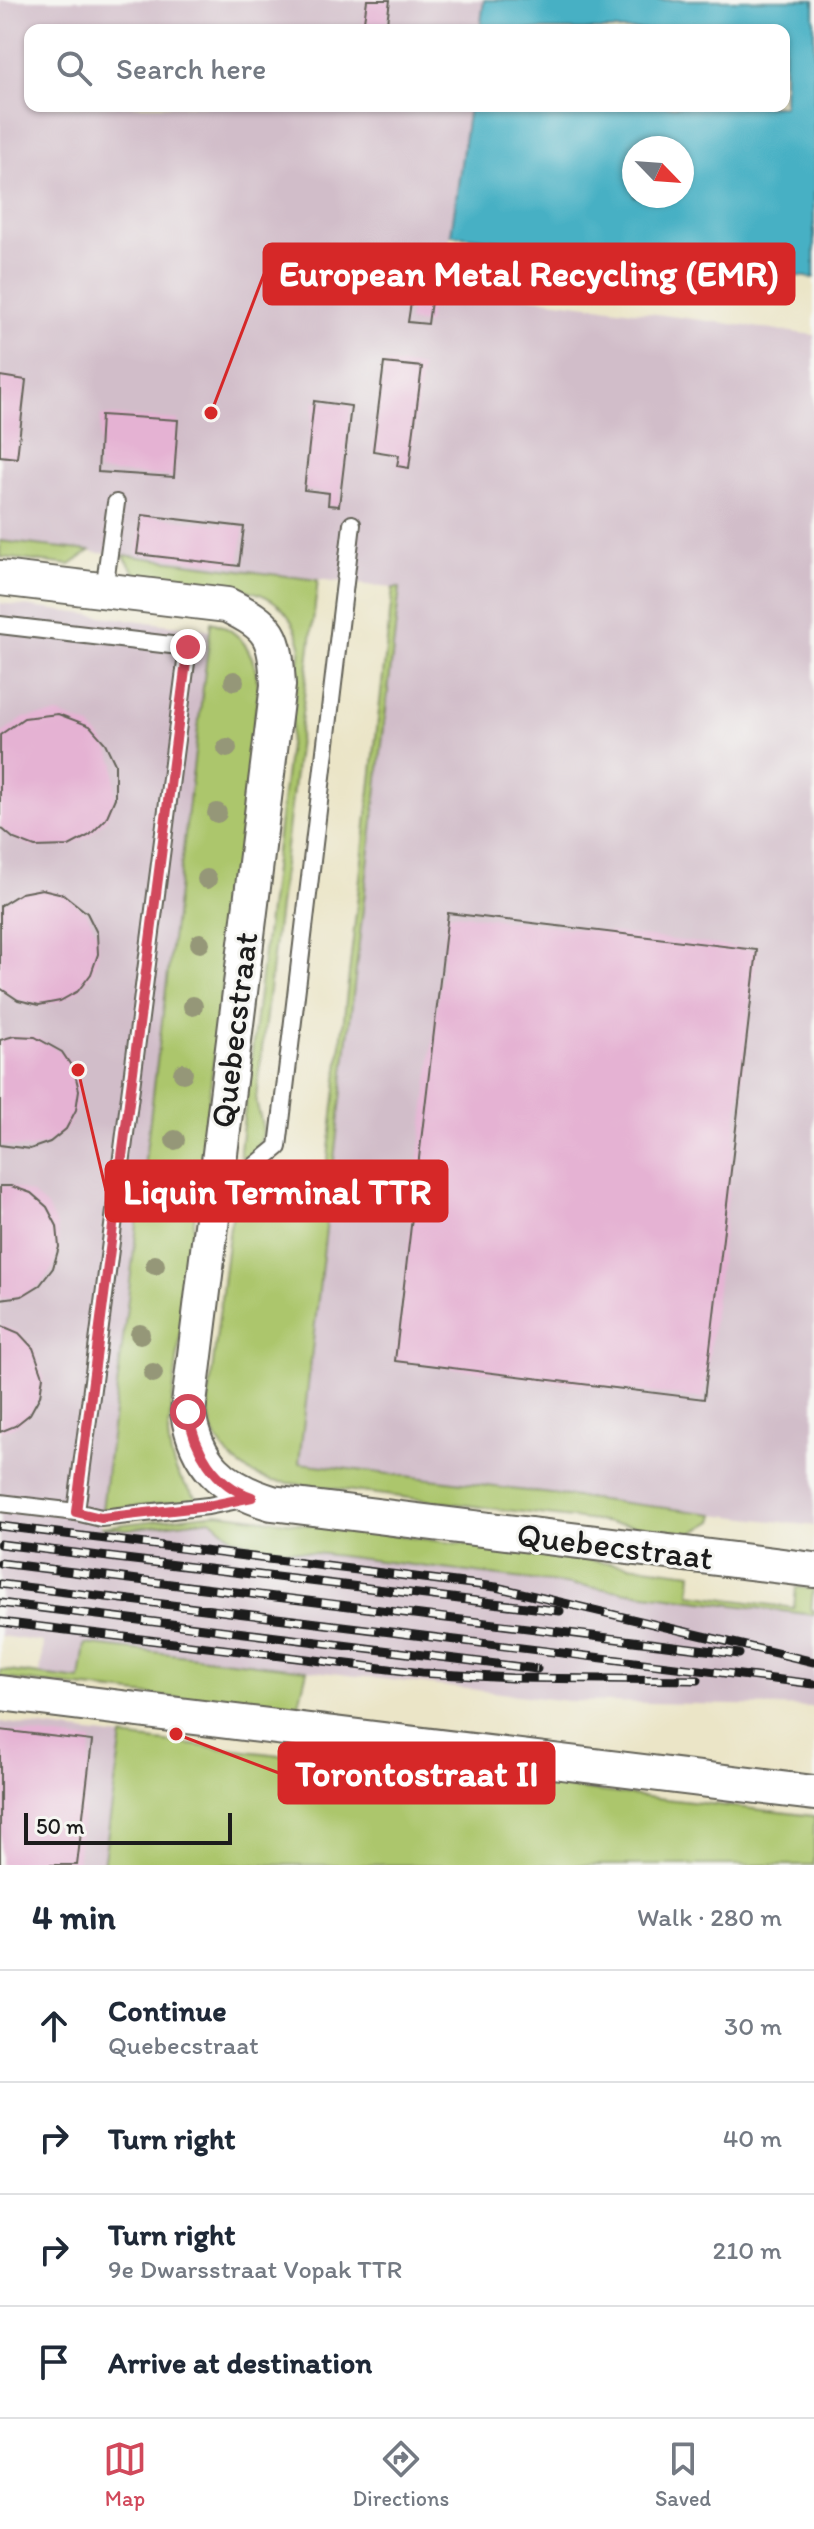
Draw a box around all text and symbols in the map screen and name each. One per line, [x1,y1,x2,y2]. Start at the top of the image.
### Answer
search box [24,24,790,112]
icon: search [52,46,96,90]
text: Search here [116,50,266,87]
north arrow [622,136,694,208]
callout: European Metal Recycling (EMR) [264,244,794,304]
text: European Metal Recycling (EMR) [279,252,779,295]
route end [170,629,206,665]
street label: Quebecstraat [202,930,266,1130]
callout: Liquin Terminal TTR [106,1161,447,1221]
text: Liquin Terminal TTR [123,1170,431,1213]
route start [170,1394,206,1430]
street label: Quebecstraat [515,1514,715,1578]
callout: Torontostraat II [279,1743,554,1803]
text: Torontostraat II [294,1752,539,1795]
scale bar [24,1809,232,1845]
text: 50 m [36,1813,85,1840]
text: 4 min [32,1897,116,1938]
text: Walk · 280 m [637,1901,782,1933]
text: Continue [108,1992,227,2029]
icon: ahead [32,2004,76,2048]
text: 30 m [724,2010,782,2042]
text: Quebecstraat [108,2029,259,2061]
icon: right [32,2116,76,2160]
text: Turn right [108,2120,236,2157]
text: 40 m [723,2122,782,2154]
text: Turn right [108,2216,236,2253]
icon: right [32,2228,76,2272]
text: 210 m [713,2234,782,2266]
text: 9e Dwarsstraat Vopak TTR [108,2253,402,2285]
icon: arrive [32,2340,76,2384]
text: Arrive at destination [108,2344,372,2381]
tab: Map [103,2437,147,2512]
tab: Directions [353,2437,449,2512]
tab: Saved [655,2437,711,2512]

